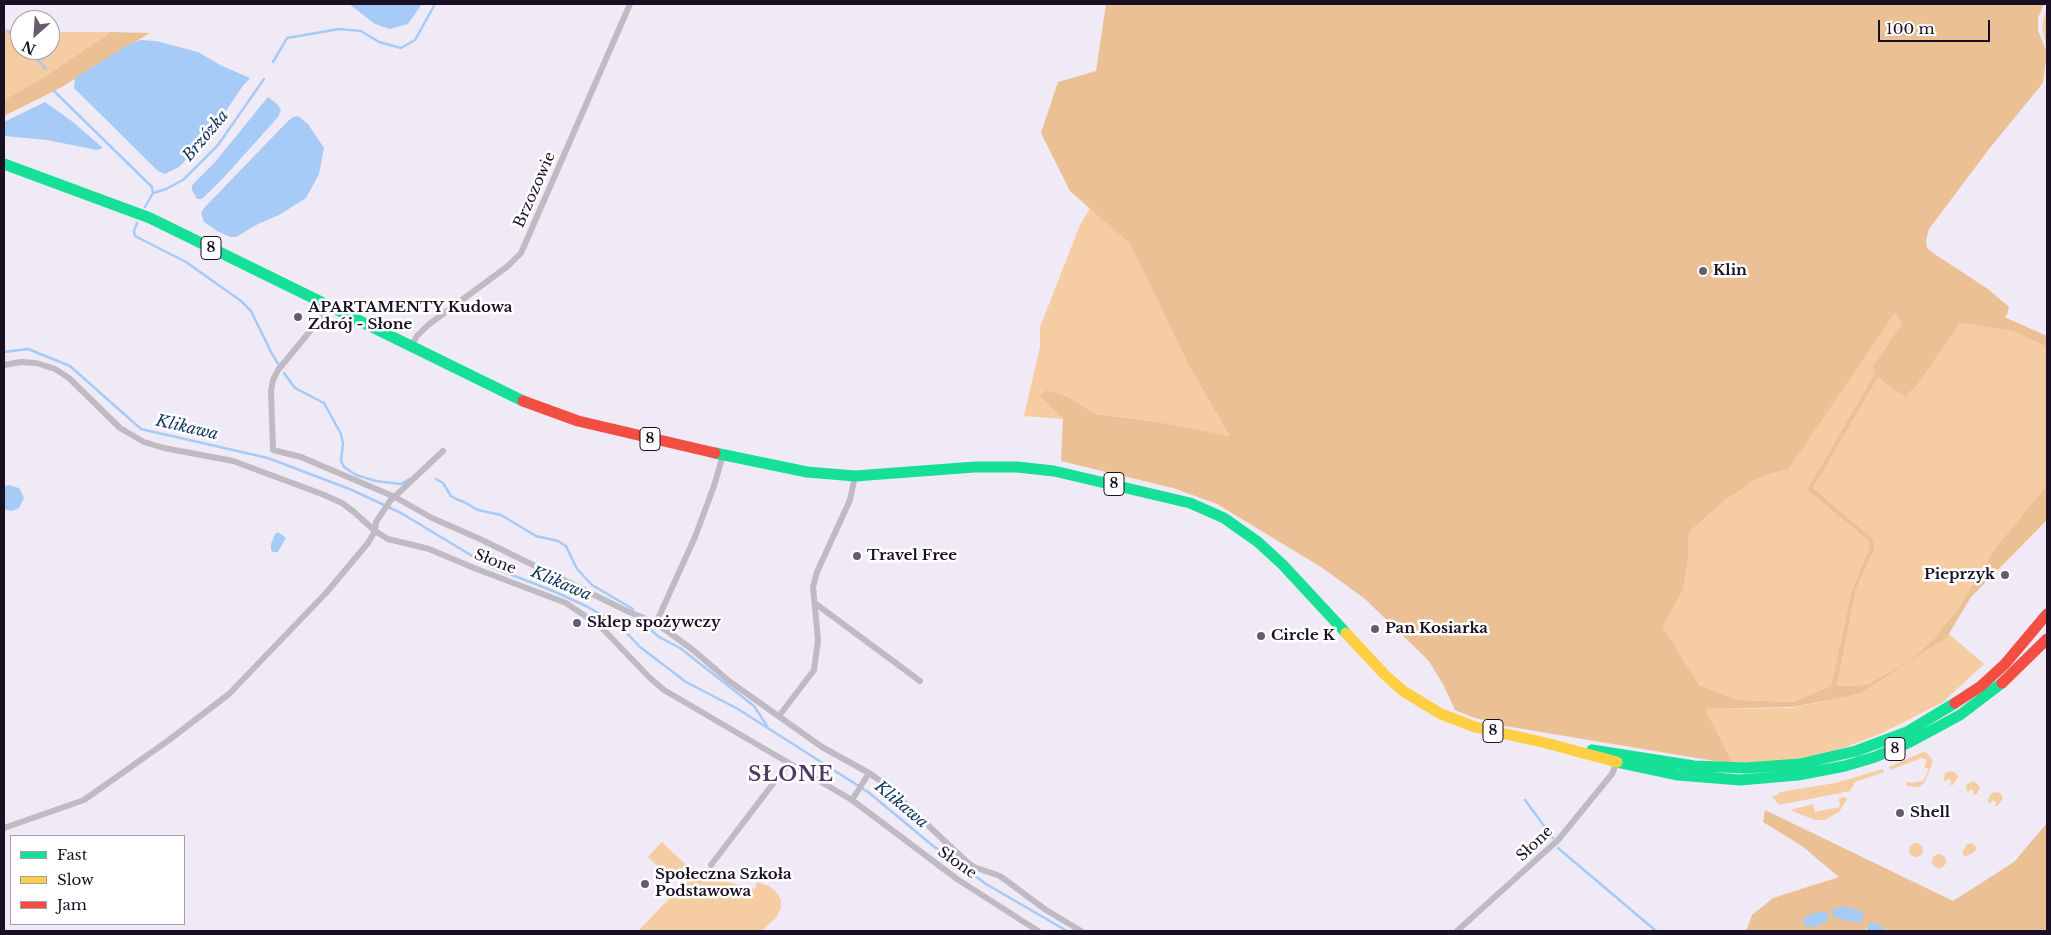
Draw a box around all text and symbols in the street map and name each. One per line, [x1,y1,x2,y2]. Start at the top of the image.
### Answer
north arrow [10,10,60,60]
scale bar [1881,10,1994,42]
text: 100 m [1886,19,1935,38]
text: N [19,37,39,59]
water label: Brzózka [179,106,233,166]
street label: Brzozowie [510,149,560,231]
road number: 8 [201,237,221,260]
place label: Klin [1713,262,1747,280]
marker: Klin [1697,265,1709,277]
place label: APARTAMENTY Kudowa Zdrój - Słone [308,299,512,334]
marker: APARTAMENTY Kudowa Zdrój - Słone [292,311,304,323]
water label: Klikawa [154,411,220,445]
road number: 8 [640,428,660,450]
road number: 8 [1104,472,1124,496]
street label: Słone [472,546,518,578]
place label: Travel Free [867,547,957,565]
marker: Travel Free [851,550,863,562]
water label: Klikawa [528,563,594,605]
place label: Pieprzyk [1924,566,1995,584]
marker: Pieprzyk [1999,569,2011,581]
place label: Sklep spożywczy [587,614,721,632]
marker: Sklep spożywczy [571,617,583,629]
place label: Pan Kosiarka [1385,620,1488,638]
marker: Pan Kosiarka [1369,623,1381,635]
place label: Circle K [1271,627,1335,645]
marker: Circle K [1255,630,1267,642]
road number: 8 [1483,719,1503,742]
road number: 8 [1885,738,1905,761]
district label: SŁONE [747,763,835,787]
water label: Klikawa [870,777,932,833]
place label: Shell [1910,804,1950,822]
marker: Shell [1894,807,1906,819]
street label: Słone [1513,822,1557,866]
legend [10,835,185,925]
street label: Słone [934,843,980,883]
text: Fast [57,845,87,864]
place label: Społeczna Szkoła Podstawowa [655,866,792,901]
text: Slow [57,870,94,889]
marker: Społeczna Szkoła Podstawowa [639,878,651,890]
text: Jam [57,895,87,914]

